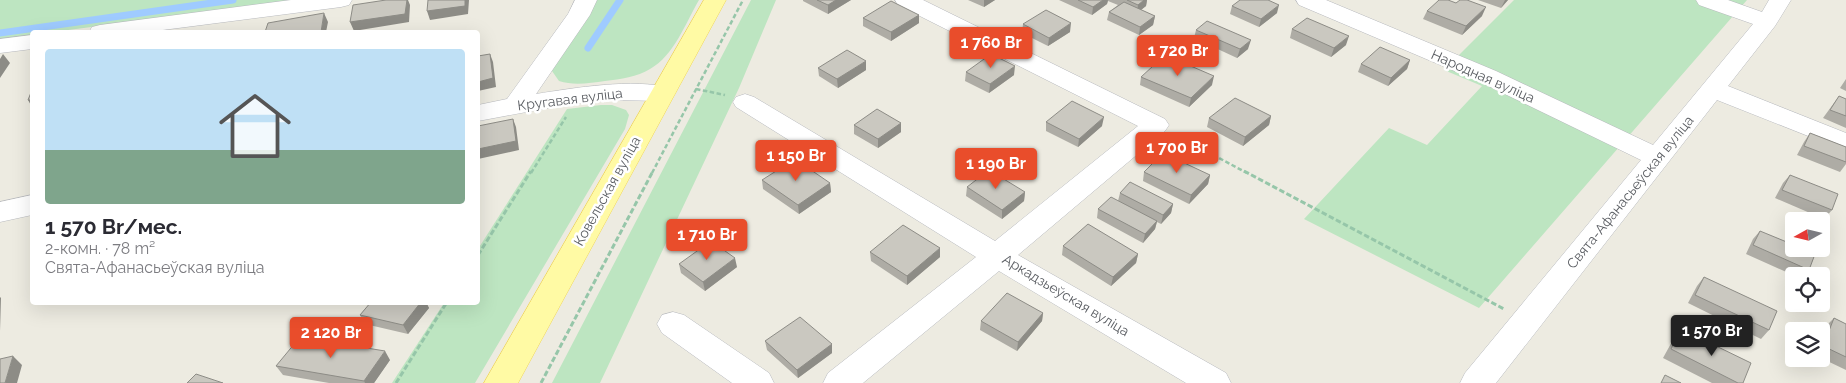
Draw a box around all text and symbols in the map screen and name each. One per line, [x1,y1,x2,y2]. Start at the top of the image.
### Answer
pin: 1 760 Br [939,27,1043,69]
text: 1 760 Br [960,33,1022,52]
pin: 1 720 Br [1126,34,1230,77]
text: 1 720 Br [1148,41,1208,60]
street label: Народная вуліца [1429,46,1537,106]
icon: home [210,81,300,171]
street label: Кругавая вуліца [516,85,624,113]
street label: Свята-Афанасьеўская вуліца [1563,112,1697,272]
pin: 1 700 Br [1125,132,1229,174]
street label: Ковельская вуліца [570,134,644,248]
text: 1 700 Br [1146,138,1208,157]
pin: 1 150 Br [744,140,848,182]
text: 1 150 Br [766,146,826,165]
pin: 1 190 Br [944,148,1048,190]
text: 1 190 Br [966,154,1026,173]
north arrow [1785,212,1830,258]
map controls [1785,212,1830,367]
text: 1 570 Br/мес. [45,214,182,239]
pin: 1 710 Br [655,218,759,261]
text: 1 710 Br [677,225,737,244]
text: 2-комн. · 78 m² [45,239,155,258]
street label: Аркадзьеўская вуліца [1000,251,1132,339]
text: Свята-Афанасьеўская вуліца [45,258,264,277]
button: locate [1785,267,1830,312]
pin: 1 570 Br [1660,314,1764,357]
pin: 2 120 Br [279,316,383,359]
text: 1 570 Br [1682,321,1742,340]
button: layers [1785,322,1830,367]
text: 2 120 Br [301,323,361,342]

